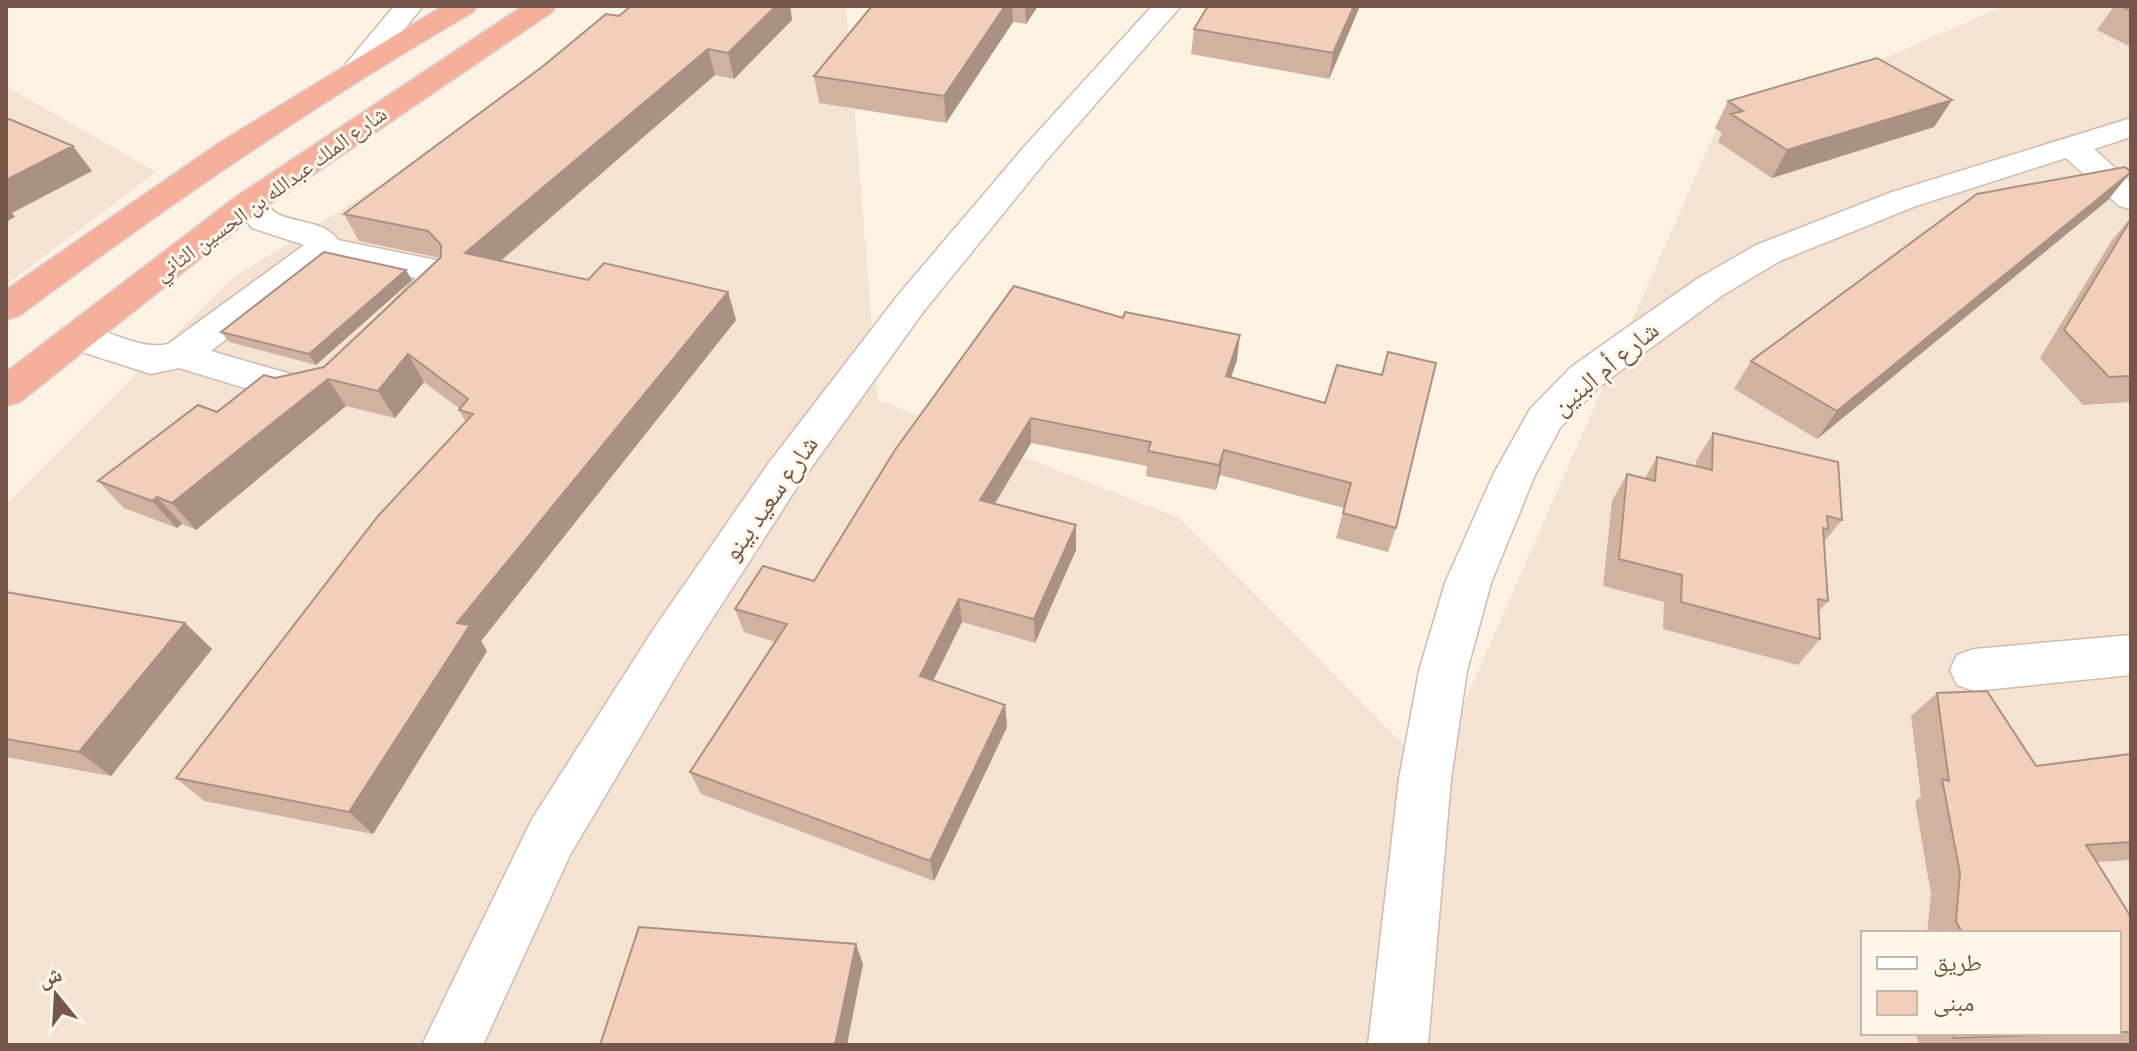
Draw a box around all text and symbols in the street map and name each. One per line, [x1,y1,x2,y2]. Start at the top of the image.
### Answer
street label: شارع الملك عبدالله بن الحسين الثاني [148,98,394,290]
street label: شارع أم البنين [1543,312,1666,424]
street label: شارع سعيد بينو [713,427,826,567]
legend [1861,931,2121,1035]
text: طريق [1933,945,1982,978]
north arrow [16,955,96,1035]
text: ش [34,958,66,994]
text: مبنى [1933,985,1974,1018]

